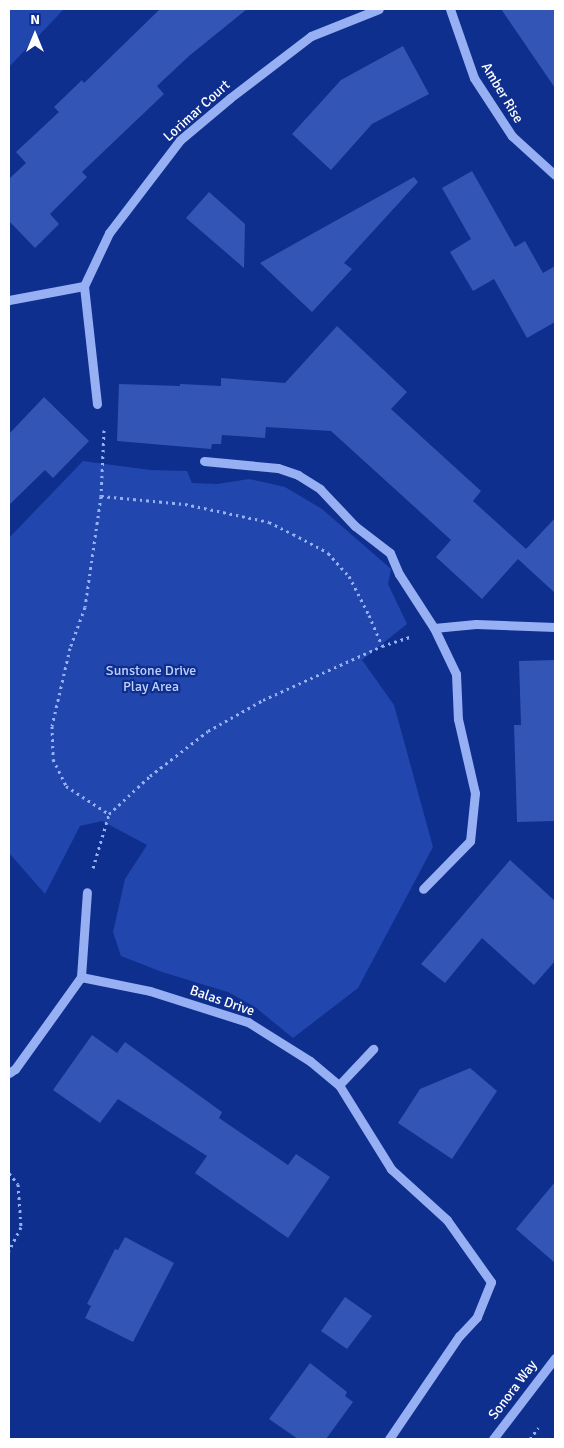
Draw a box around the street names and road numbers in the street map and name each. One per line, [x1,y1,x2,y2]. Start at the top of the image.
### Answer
street label: Amber Rise [477,60,527,126]
street label: Lorimar Court [160,77,234,145]
street label: Balas Drive [187,982,257,1020]
street label: Sonora Way [485,1357,541,1423]

